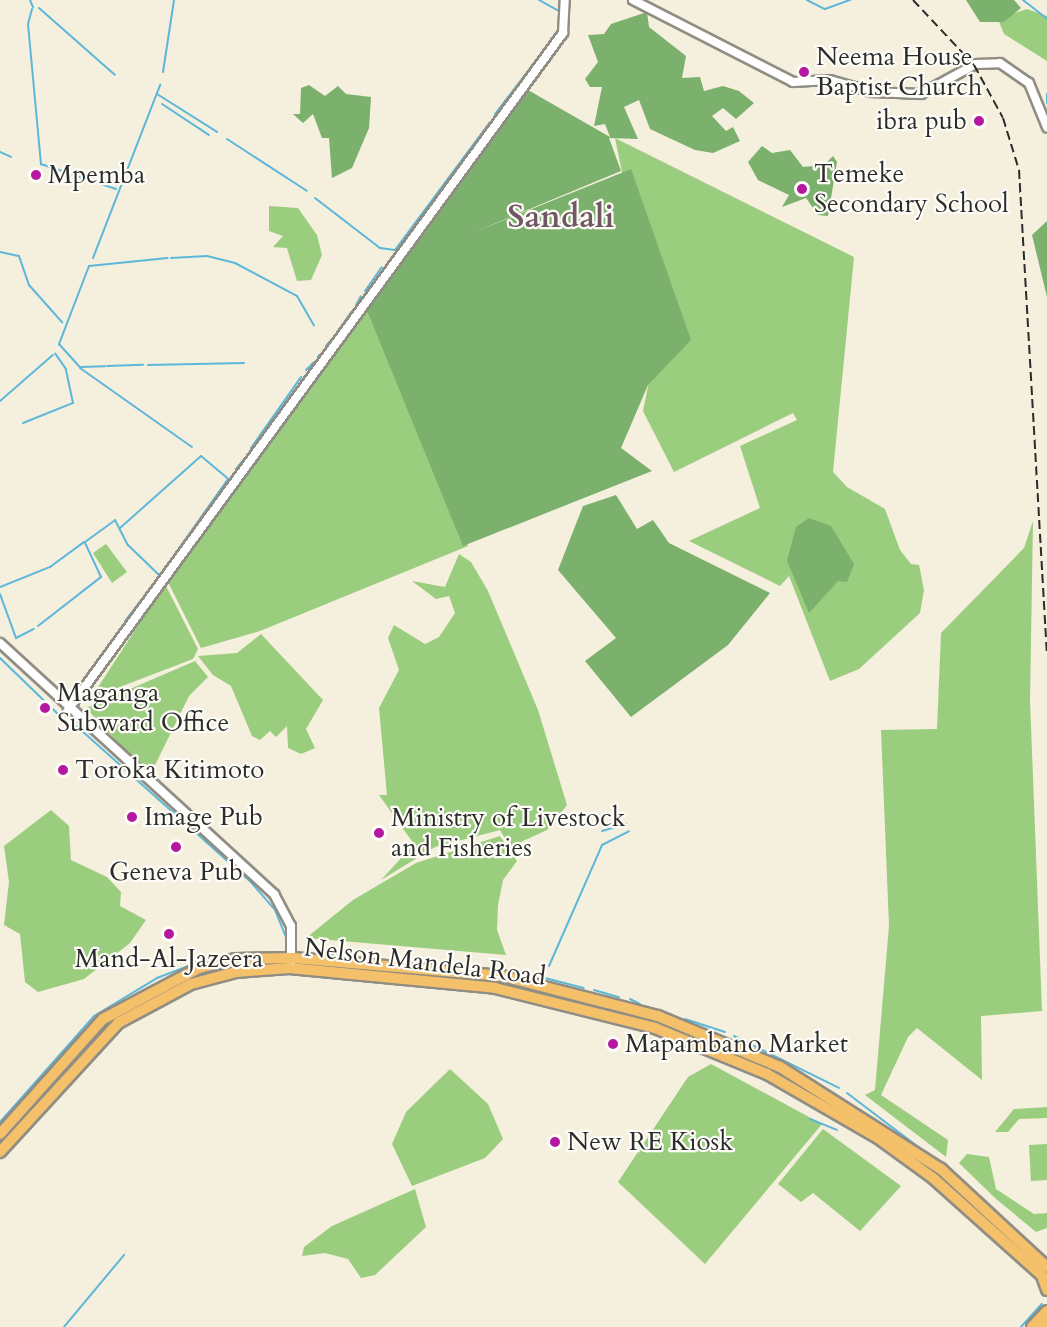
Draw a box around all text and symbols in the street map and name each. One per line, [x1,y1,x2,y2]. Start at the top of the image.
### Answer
place label: Neema House Baptist Church [816,41,982,102]
marker: Neema House Baptist Church [797,65,811,79]
place label: ibra pub [876,105,967,137]
marker: ibra pub [972,114,986,128]
place label: Temeke Secondary School [814,158,1009,219]
place label: Mpemba [48,159,145,191]
marker: Mpemba [29,168,43,182]
marker: Temeke Secondary School [795,182,809,196]
district label: Sandali [507,198,615,236]
place label: Maganga Subward Office [57,677,229,738]
marker: Maganga Subward Office [38,701,52,715]
place label: Toroka Kitimoto [75,754,264,786]
marker: Toroka Kitimoto [56,763,70,777]
place label: Image Pub [144,801,263,833]
place label: Ministry of Livestock and Fisheries [391,802,626,864]
marker: Image Pub [125,810,139,824]
marker: Ministry of Livestock and Fisheries [372,826,386,840]
marker: Geneva Pub [169,840,183,854]
place label: Geneva Pub [109,856,243,888]
marker: Mand-Al-Jazeera [162,927,176,941]
street label: Nelson Mandela Road [302,932,548,992]
place label: Mand-Al-Jazeera [75,943,263,975]
place label: Mapambano Market [625,1028,848,1060]
marker: Mapambano Market [606,1037,620,1051]
place label: New RE Kiosk [567,1126,733,1158]
marker: New RE Kiosk [548,1135,562,1149]

